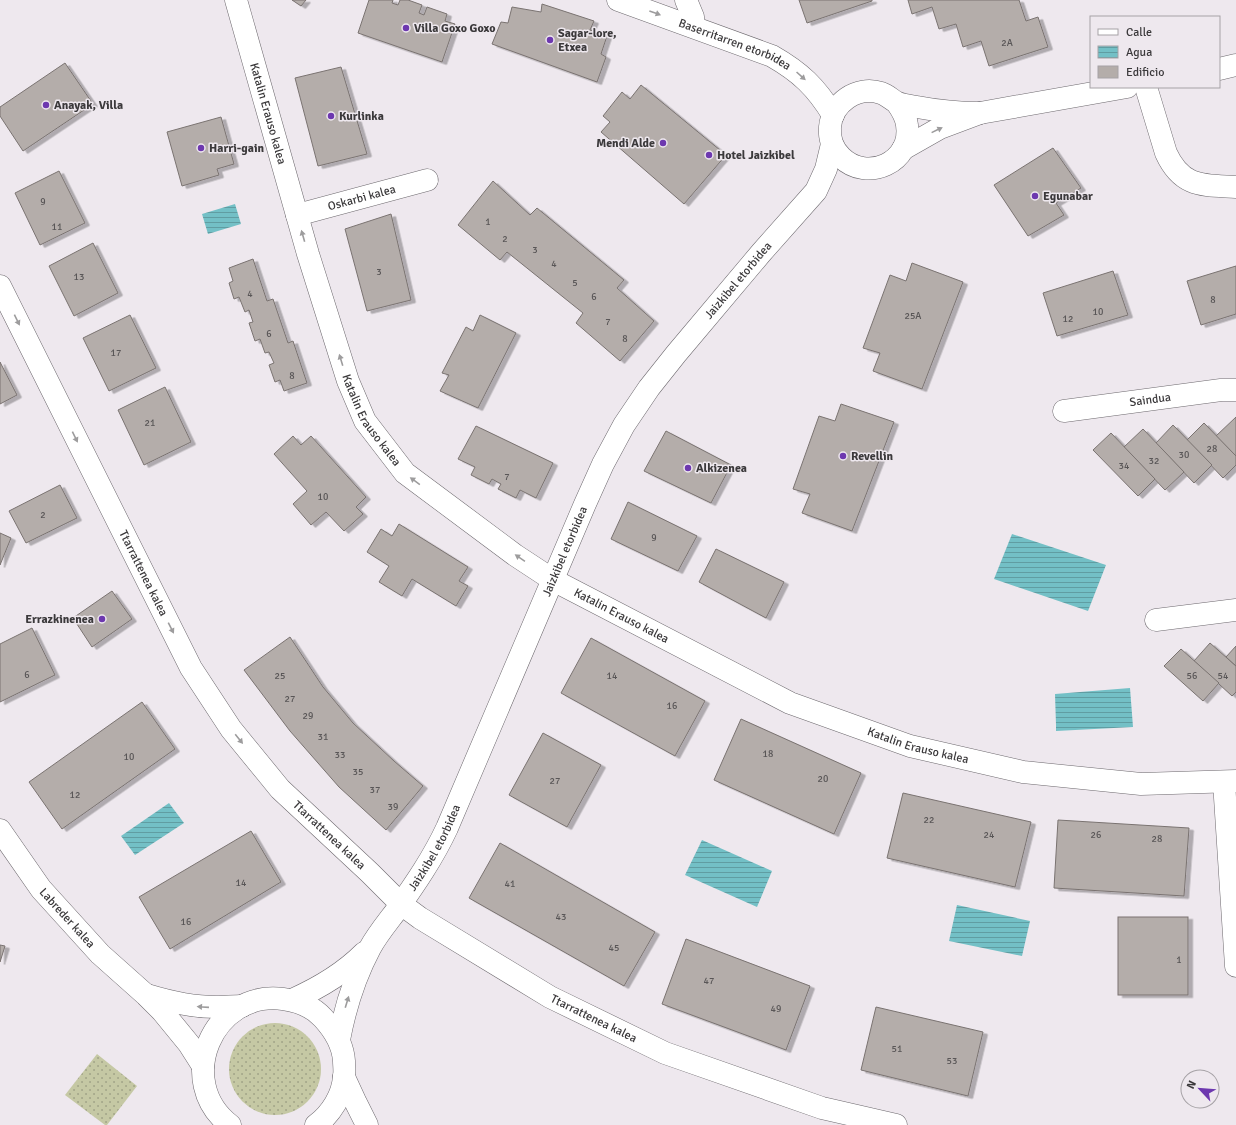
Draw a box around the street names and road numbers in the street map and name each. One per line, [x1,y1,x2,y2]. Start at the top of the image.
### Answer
street label: Baserritarren etorbidea [676,16,794,74]
street label: Katalin Erauso kalea [246,61,289,166]
street label: Oskarbi kalea [326,182,397,214]
street label: Jaizkibel etorbidea [702,239,775,322]
street label: Katalin Erauso kalea [338,373,404,469]
street label: Saindua [1129,390,1172,410]
street label: Jaizkibel etorbidea [540,504,591,599]
street label: Ttarrattenea kalea [115,528,171,619]
street label: Katalin Erauso kalea [571,585,671,647]
street label: Katalin Erauso kalea [865,724,970,767]
street label: Ttarrattenea kalea [289,798,369,873]
street label: Jaizkibel etorbidea [405,802,464,894]
street label: Labreder kalea [36,885,98,951]
street label: Ttarrattenea kalea [548,991,639,1046]

